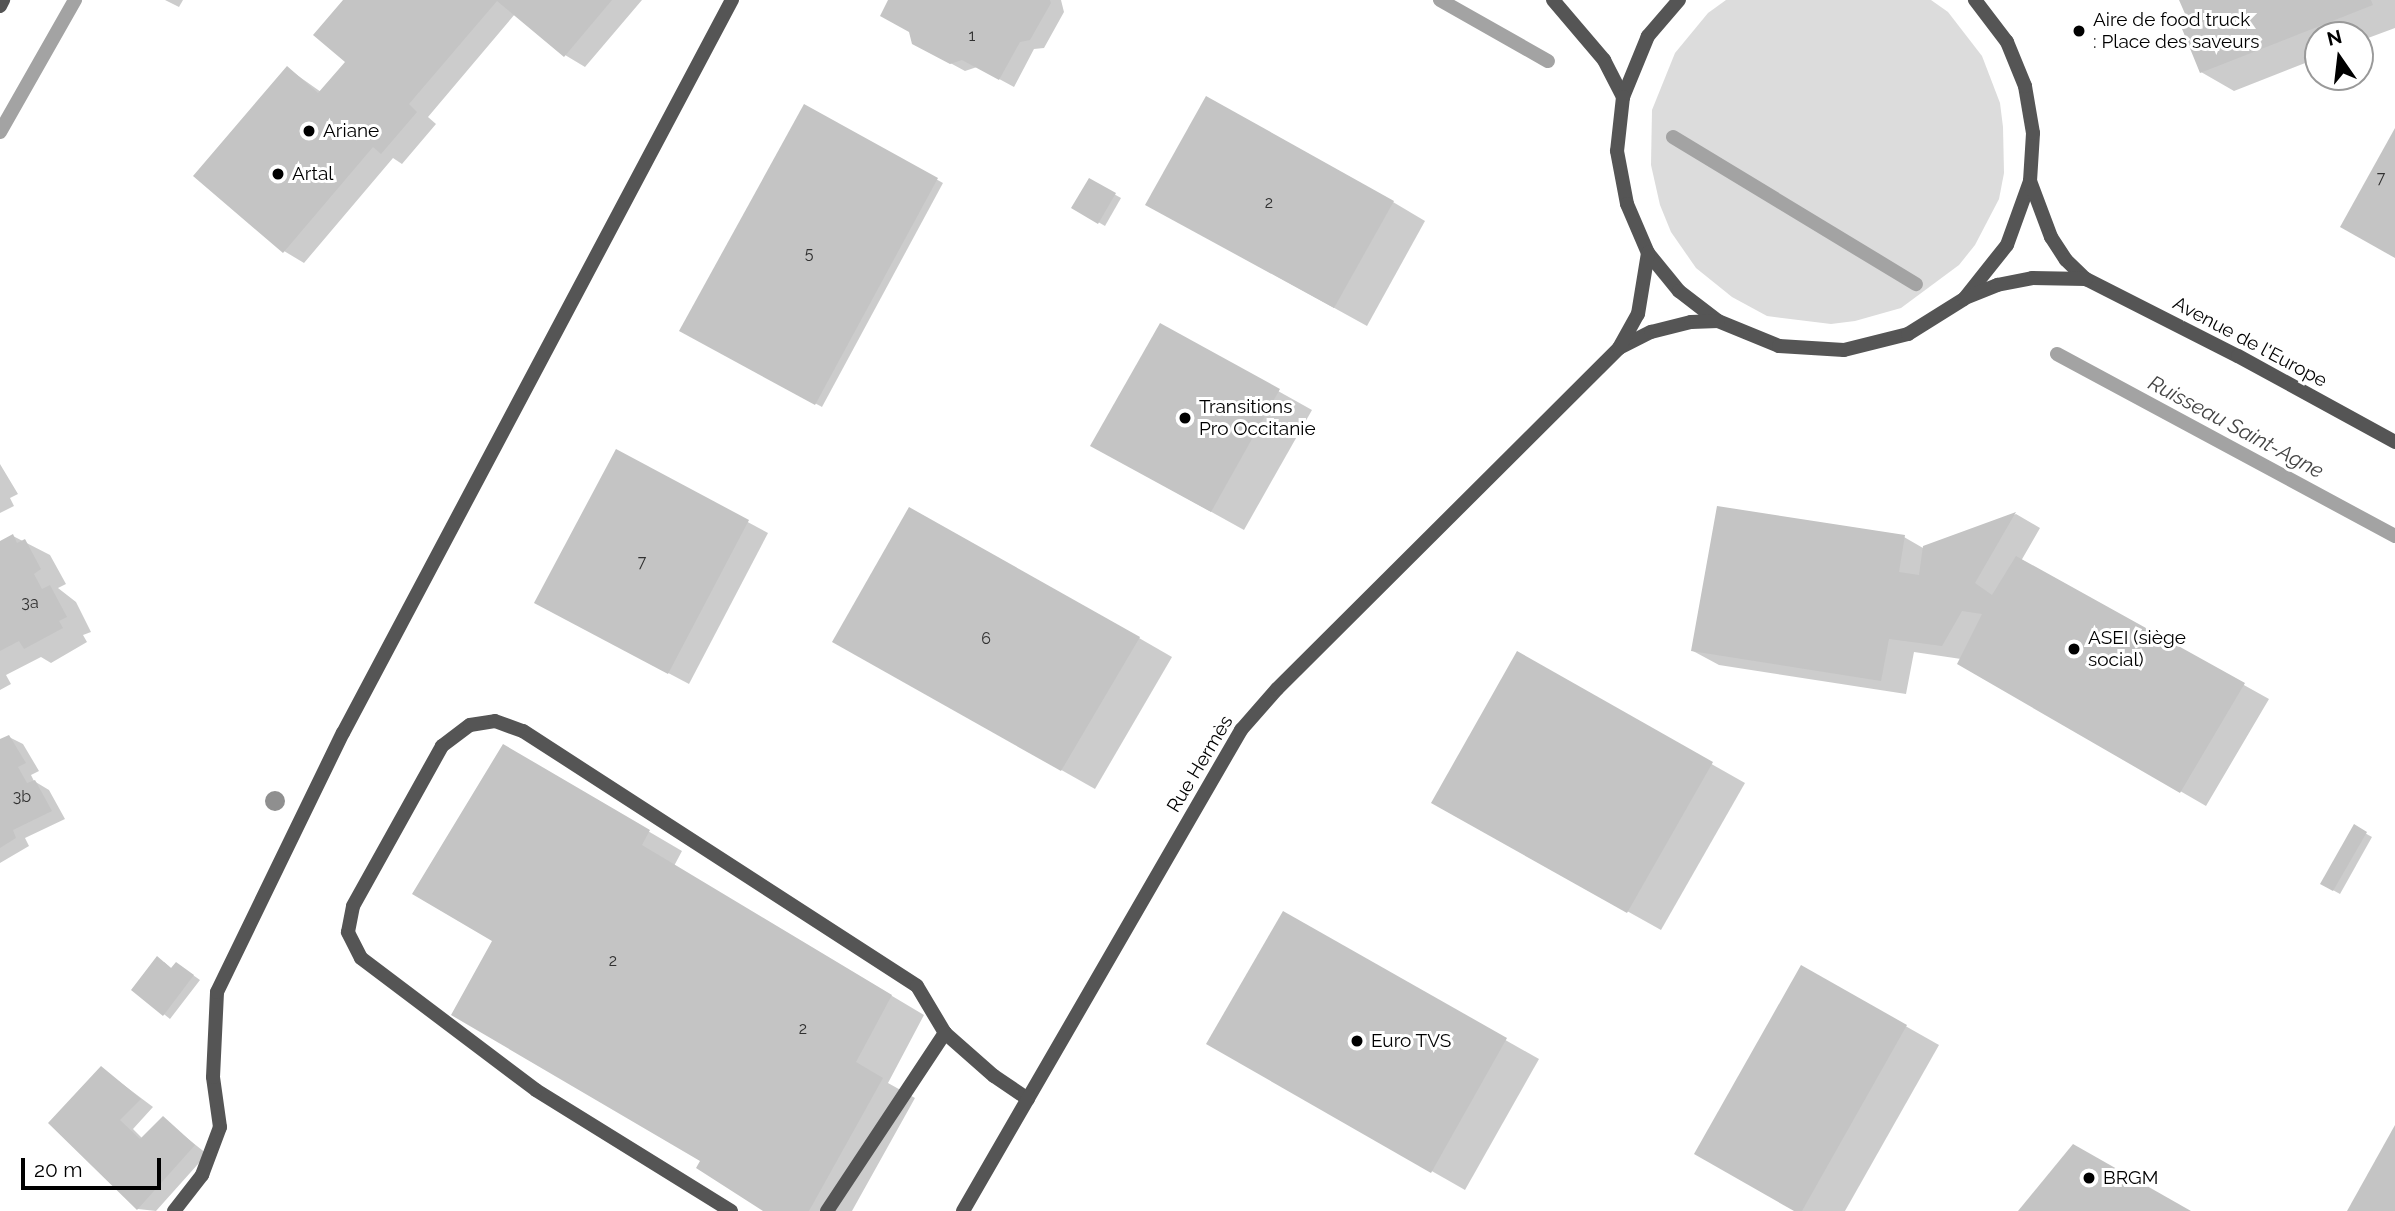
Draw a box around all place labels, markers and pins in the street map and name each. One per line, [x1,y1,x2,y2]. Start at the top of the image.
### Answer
place label: Aire de food truck : Place des saveurs [2093,9,2259,53]
marker: Aire de food truck : Place des saveurs [2071,23,2087,39]
place label: Ariane [323,120,379,142]
marker: Ariane [301,123,317,139]
place label: Artal [292,163,333,185]
marker: Artal [270,166,286,182]
place label: Transitions Pro Occitanie [1199,396,1316,440]
marker: Transitions Pro Occitanie [1177,410,1193,426]
place label: ASEI (siège social) [2088,627,2186,671]
marker: ASEI (siège social) [2066,641,2082,657]
place label: Euro TVS [1371,1030,1452,1052]
marker: Euro TVS [1349,1033,1365,1049]
place label: BRGM [2103,1167,2158,1189]
marker: BRGM [2081,1170,2097,1186]

